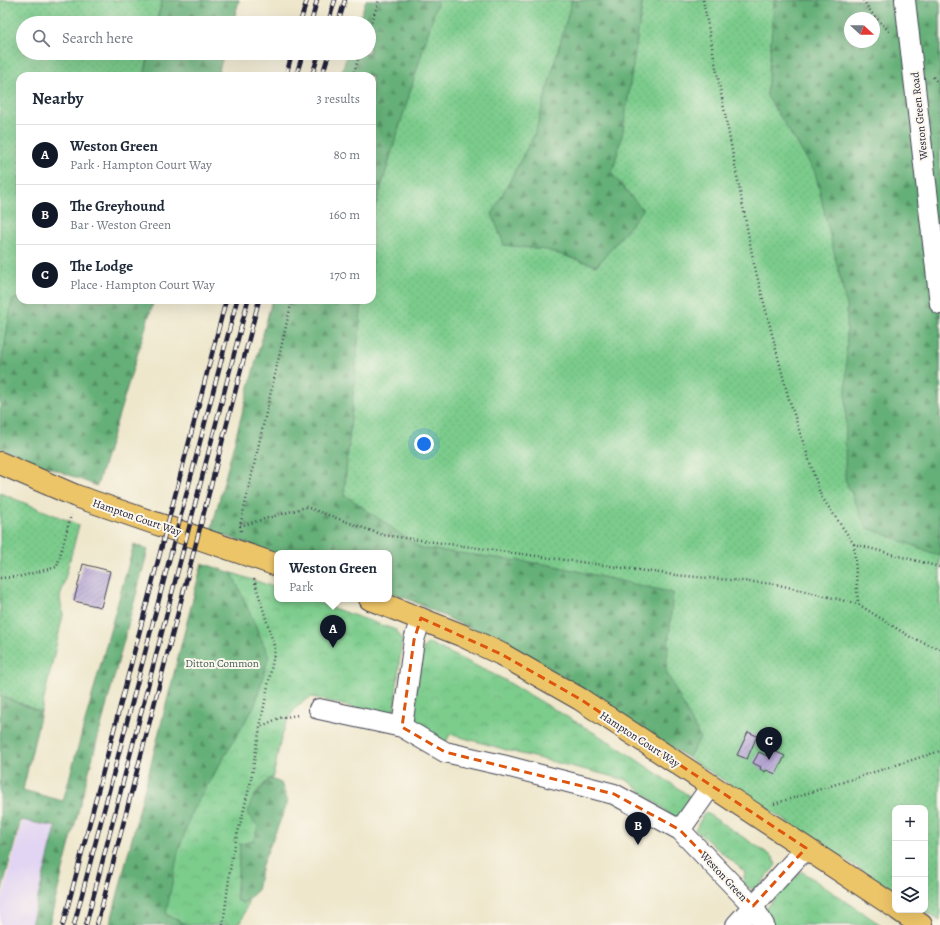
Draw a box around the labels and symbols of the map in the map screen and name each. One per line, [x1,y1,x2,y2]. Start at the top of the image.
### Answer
north arrow [844,12,880,48]
street label: Weston Green Road [907,71,932,162]
your location [414,434,434,454]
street label: Hampton Court Way [91,495,183,540]
pin: A [320,615,346,648]
park label: Ditton Common [185,656,259,671]
street label: Hampton Court Way [597,708,683,771]
pin: C [756,727,782,760]
pin: B [625,812,651,845]
street label: Weston Green [696,847,751,905]

